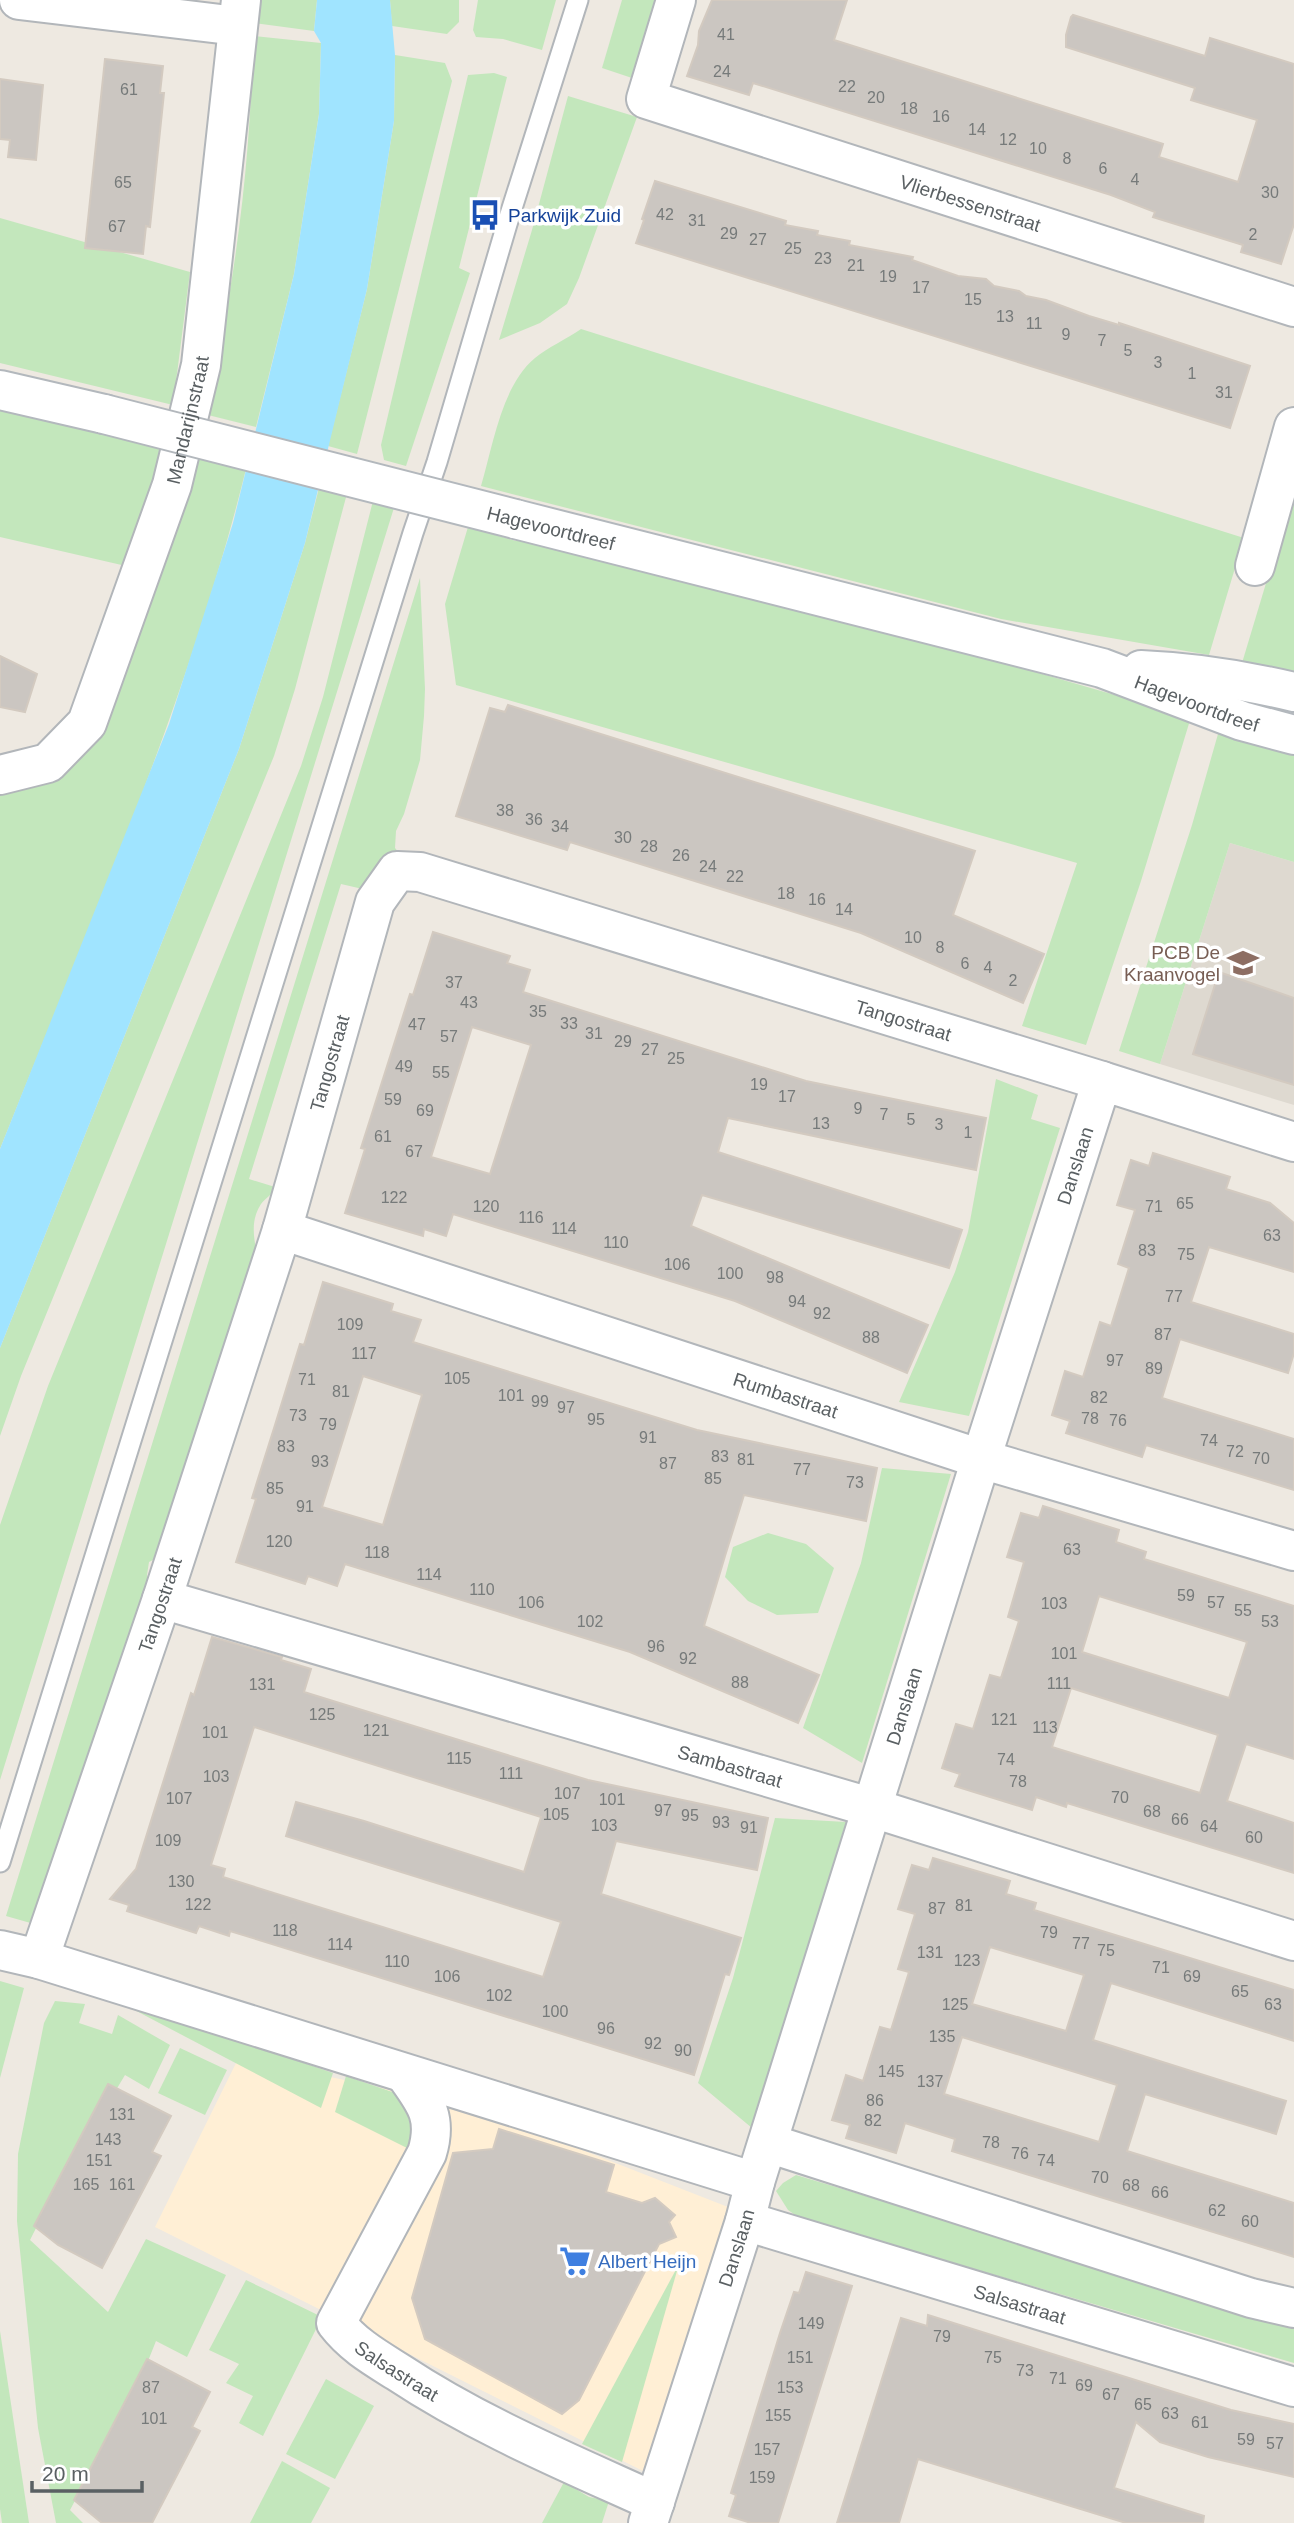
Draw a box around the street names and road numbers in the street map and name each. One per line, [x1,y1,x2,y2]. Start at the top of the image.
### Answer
street label: Vlierbessenstraat [897,171,1044,236]
street label: Mandarijnstraat [163,354,213,486]
street label: Hagevoortdreef [485,502,618,555]
street label: Hagevoortdreef [1132,671,1262,736]
street label: Tangostraat [853,996,955,1045]
street label: Tangostraat [306,1012,354,1114]
street label: Danslaan [1053,1124,1098,1207]
street label: Rumbastraat [731,1369,841,1423]
street label: Tangostraat [134,1554,186,1656]
street label: Danslaan [882,1665,926,1748]
street label: Sambastraat [675,1741,785,1792]
street label: Danslaan [715,2207,759,2289]
street label: Salsastraat [971,2281,1069,2329]
street label: Salsastraat [350,2337,443,2406]

